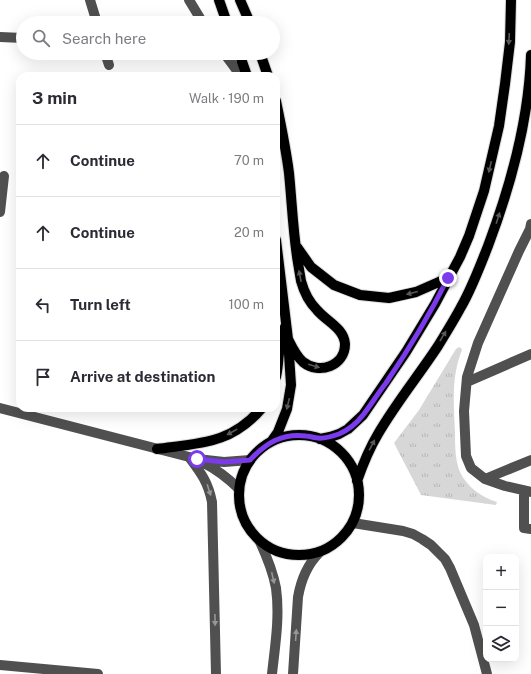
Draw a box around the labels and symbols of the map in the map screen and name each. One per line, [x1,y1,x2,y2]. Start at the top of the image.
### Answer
one-way arrow [506,33,513,45]
one-way arrow [486,161,492,173]
one-way arrow [495,212,501,224]
route end [439,269,457,287]
one-way arrow [297,270,303,282]
one-way arrow [406,290,419,296]
one-way arrow [440,330,447,342]
one-way arrow [308,363,320,369]
one-way arrow [285,398,291,411]
one-way arrow [226,429,238,436]
one-way arrow [369,439,376,450]
route start [188,450,206,468]
one-way arrow [206,484,212,496]
one-way arrow [271,572,277,585]
one-way arrow [212,614,218,627]
one-way arrow [292,629,299,641]

